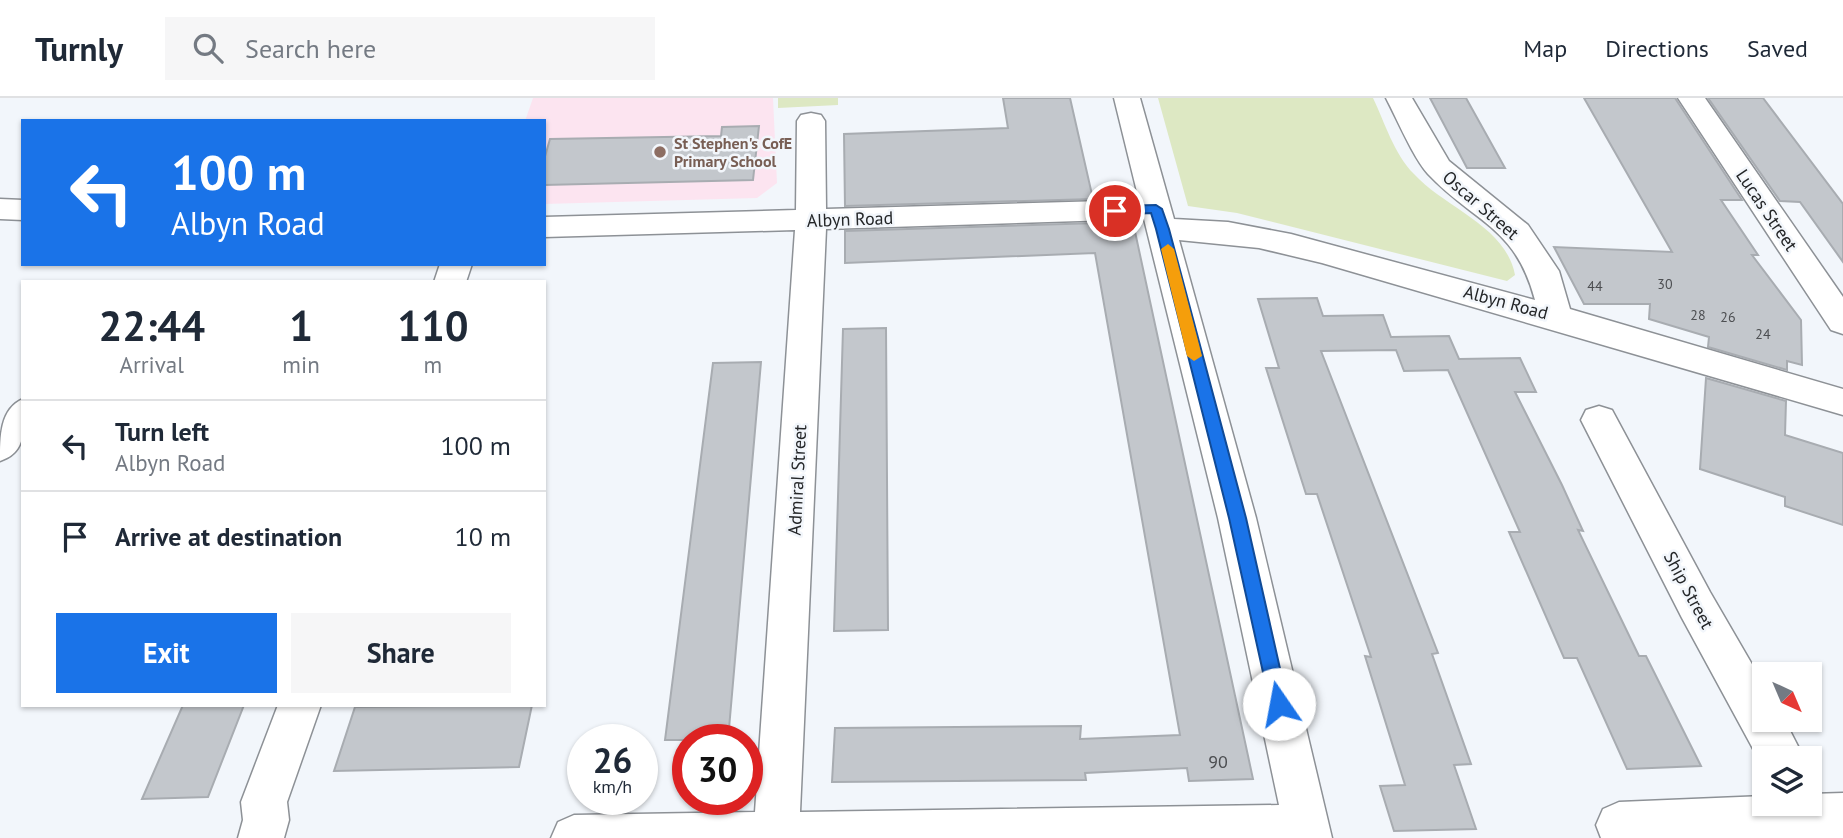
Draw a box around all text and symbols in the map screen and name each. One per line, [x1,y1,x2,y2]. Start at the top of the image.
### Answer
search box [165,17,655,80]
text: Turnly [35,27,123,70]
icon: search [189,29,227,67]
text: Search here [245,32,376,65]
text: Map [1523,33,1567,64]
text: Directions [1605,33,1709,64]
text: Saved [1747,33,1808,64]
place label: St Stephen's CofE Primary School [674,133,792,171]
text: 100 m [171,140,306,204]
marker: St Stephen's CofE Primary School [652,144,668,160]
icon: left [56,147,147,238]
street label: Lucas Street [1731,165,1803,255]
street label: Oscar Street [1438,166,1524,244]
pin [1085,181,1145,241]
icon: arrive [1096,192,1134,230]
text: Albyn Road [171,202,325,244]
street label: Albyn Road [806,206,894,232]
house number: 30 [1657,275,1673,293]
house number: 44 [1587,277,1603,295]
street label: Albyn Road [1461,280,1551,324]
text: 22:44 [98,298,205,353]
text: 1 [289,298,313,353]
text: 110 [397,298,469,353]
house number: 28 [1690,306,1706,324]
house number: 26 [1720,308,1736,326]
house number: 24 [1755,325,1771,343]
text: Arrival [119,350,184,379]
text: min [282,350,320,379]
text: m [424,350,442,379]
text: Turn left [115,415,209,448]
street label: Admiral Street [783,424,811,536]
icon: left [56,427,94,465]
text: 100 m [440,429,511,462]
text: Albyn Road [115,448,225,477]
icon: arrive [56,518,94,556]
text: Arrive at destination [115,520,342,553]
text: 10 m [455,520,511,553]
street label: Ship Street [1659,547,1719,633]
button: Exit [56,613,277,693]
button: Share [291,613,511,693]
north arrow [1752,662,1822,732]
map controls [1752,662,1822,816]
position arrow [1242,667,1316,741]
speed limit sign: 30 [672,724,763,815]
text: 26 [593,737,632,783]
button: layers [1752,746,1822,816]
house number: 90 [1208,750,1228,773]
text: km/h [593,775,632,798]

